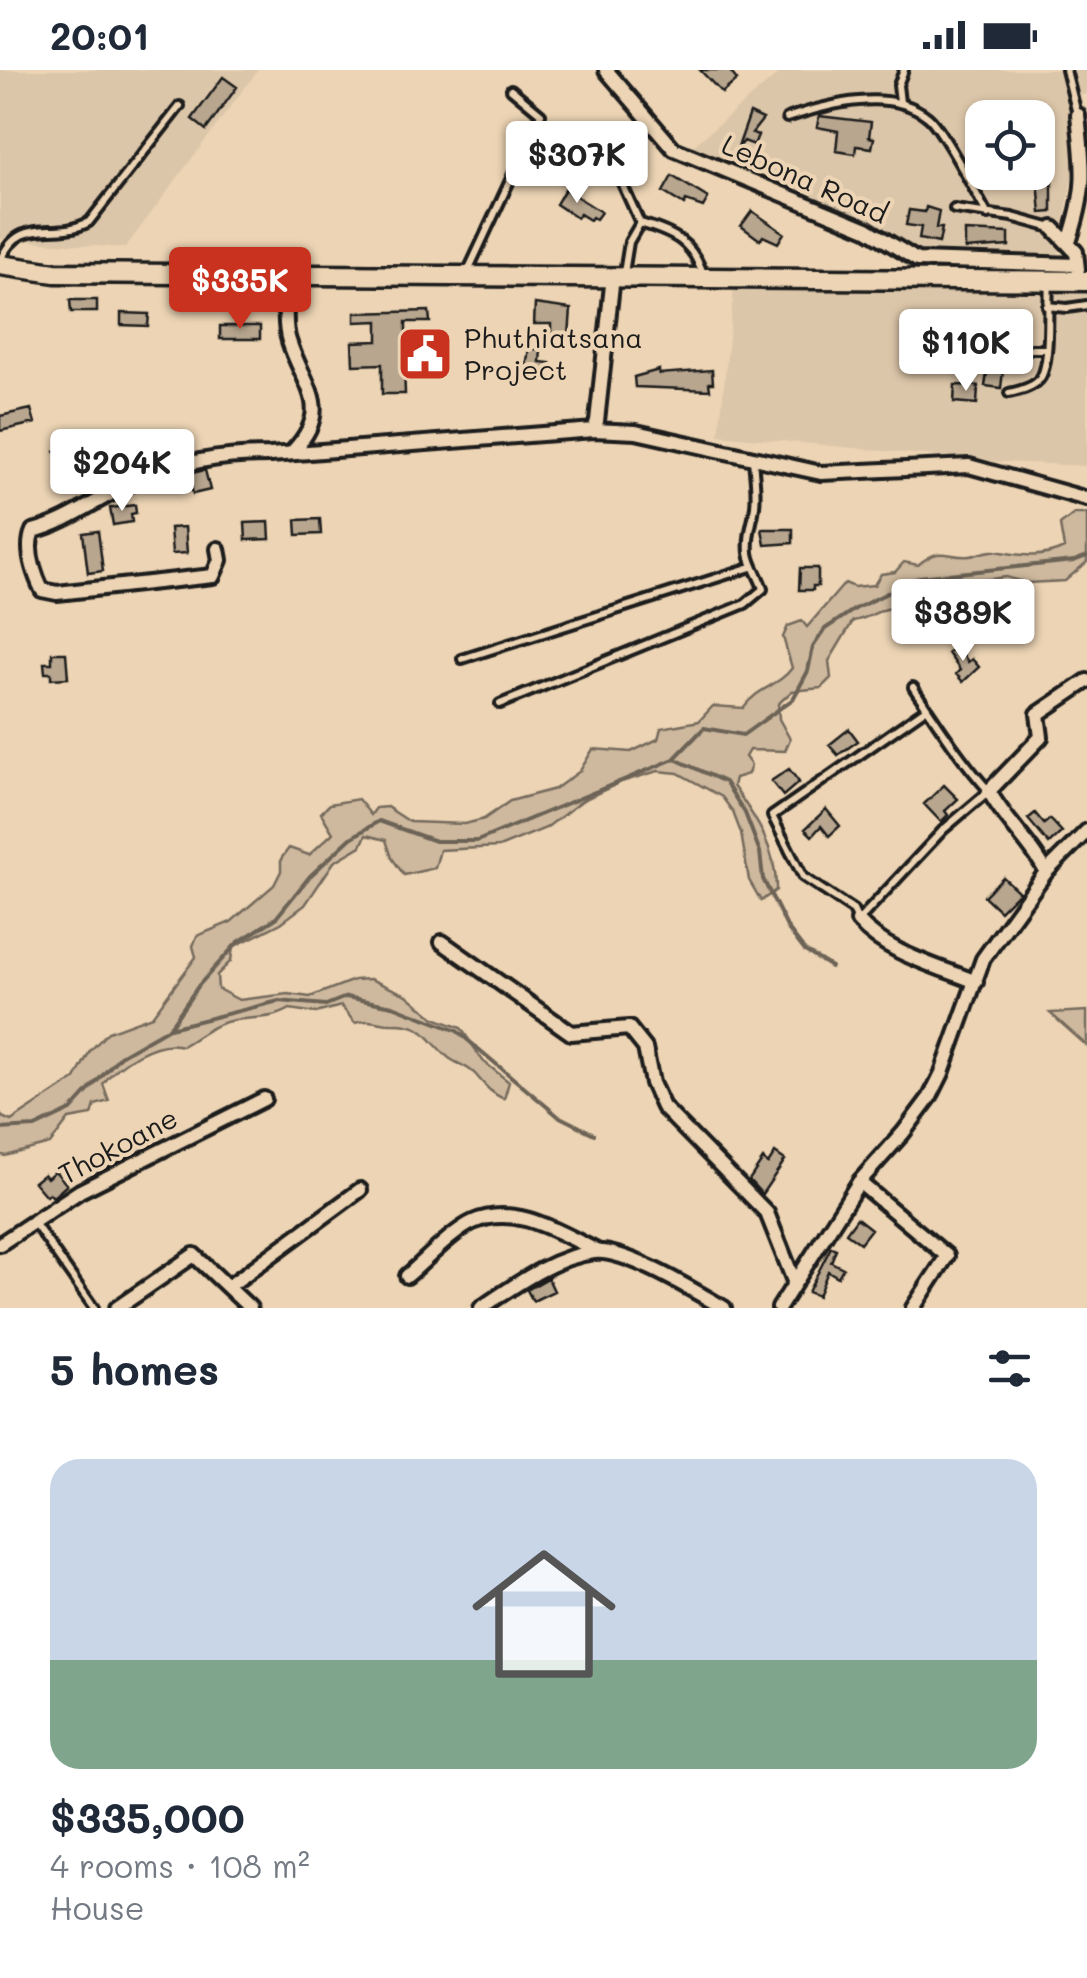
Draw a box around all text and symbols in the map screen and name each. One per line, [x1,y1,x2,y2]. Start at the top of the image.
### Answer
text: 20:01 [50,10,149,60]
map controls [965,100,1055,190]
button: locate [965,100,1055,190]
pin: $307K [507,121,647,206]
street label: Lebona Road [717,125,894,231]
text: $307K [528,132,626,174]
pin: $335K [170,247,310,332]
text: $335K [191,258,289,300]
pin: $110K [896,309,1036,394]
place label: Phuthiatsana Project [464,319,643,387]
text: $110K [921,320,1011,362]
public building icon: Phuthiatsana Project [395,324,455,384]
pin: $204K [52,429,192,514]
text: $204K [72,440,172,482]
pin: $389K [893,579,1033,664]
text: $389K [913,590,1013,632]
street label: Thokoane [52,1099,183,1191]
text: 5 homes [50,1341,219,1396]
icon: filters [982,1341,1037,1396]
icon: home [454,1524,634,1704]
text: $335,000 [50,1789,245,1844]
text: 4 rooms · 108 m² [50,1844,310,1886]
text: House [50,1886,145,1928]

